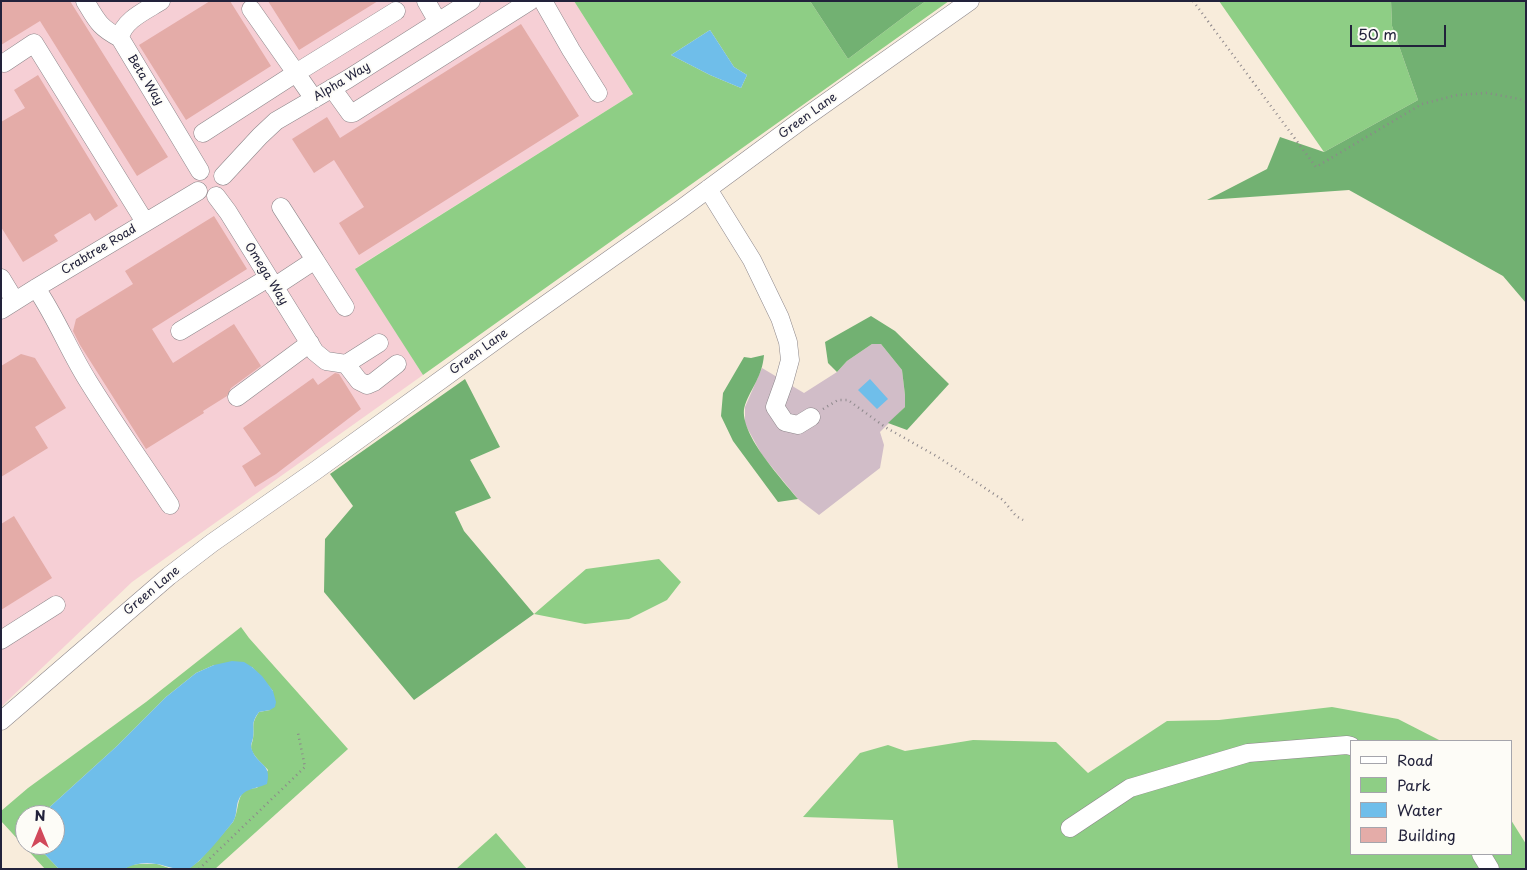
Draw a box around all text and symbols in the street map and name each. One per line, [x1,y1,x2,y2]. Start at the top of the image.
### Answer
scale bar [1352,15,1448,47]
text: 50 m [1358,22,1397,45]
street label: Beta Way [124,52,166,108]
street label: Alpha Way [311,60,373,104]
street label: Green Lane [776,90,840,142]
street label: Crabtree Road [59,222,139,278]
street label: Omega Way [241,240,291,308]
street label: Green Lane [447,326,511,378]
street label: Green Lane [121,563,183,619]
legend [1350,740,1512,855]
text: Road [1397,748,1433,771]
text: Park [1397,773,1431,796]
text: Water [1397,798,1442,821]
north arrow [15,805,65,855]
text: N [34,805,46,826]
text: Building [1397,823,1456,846]

